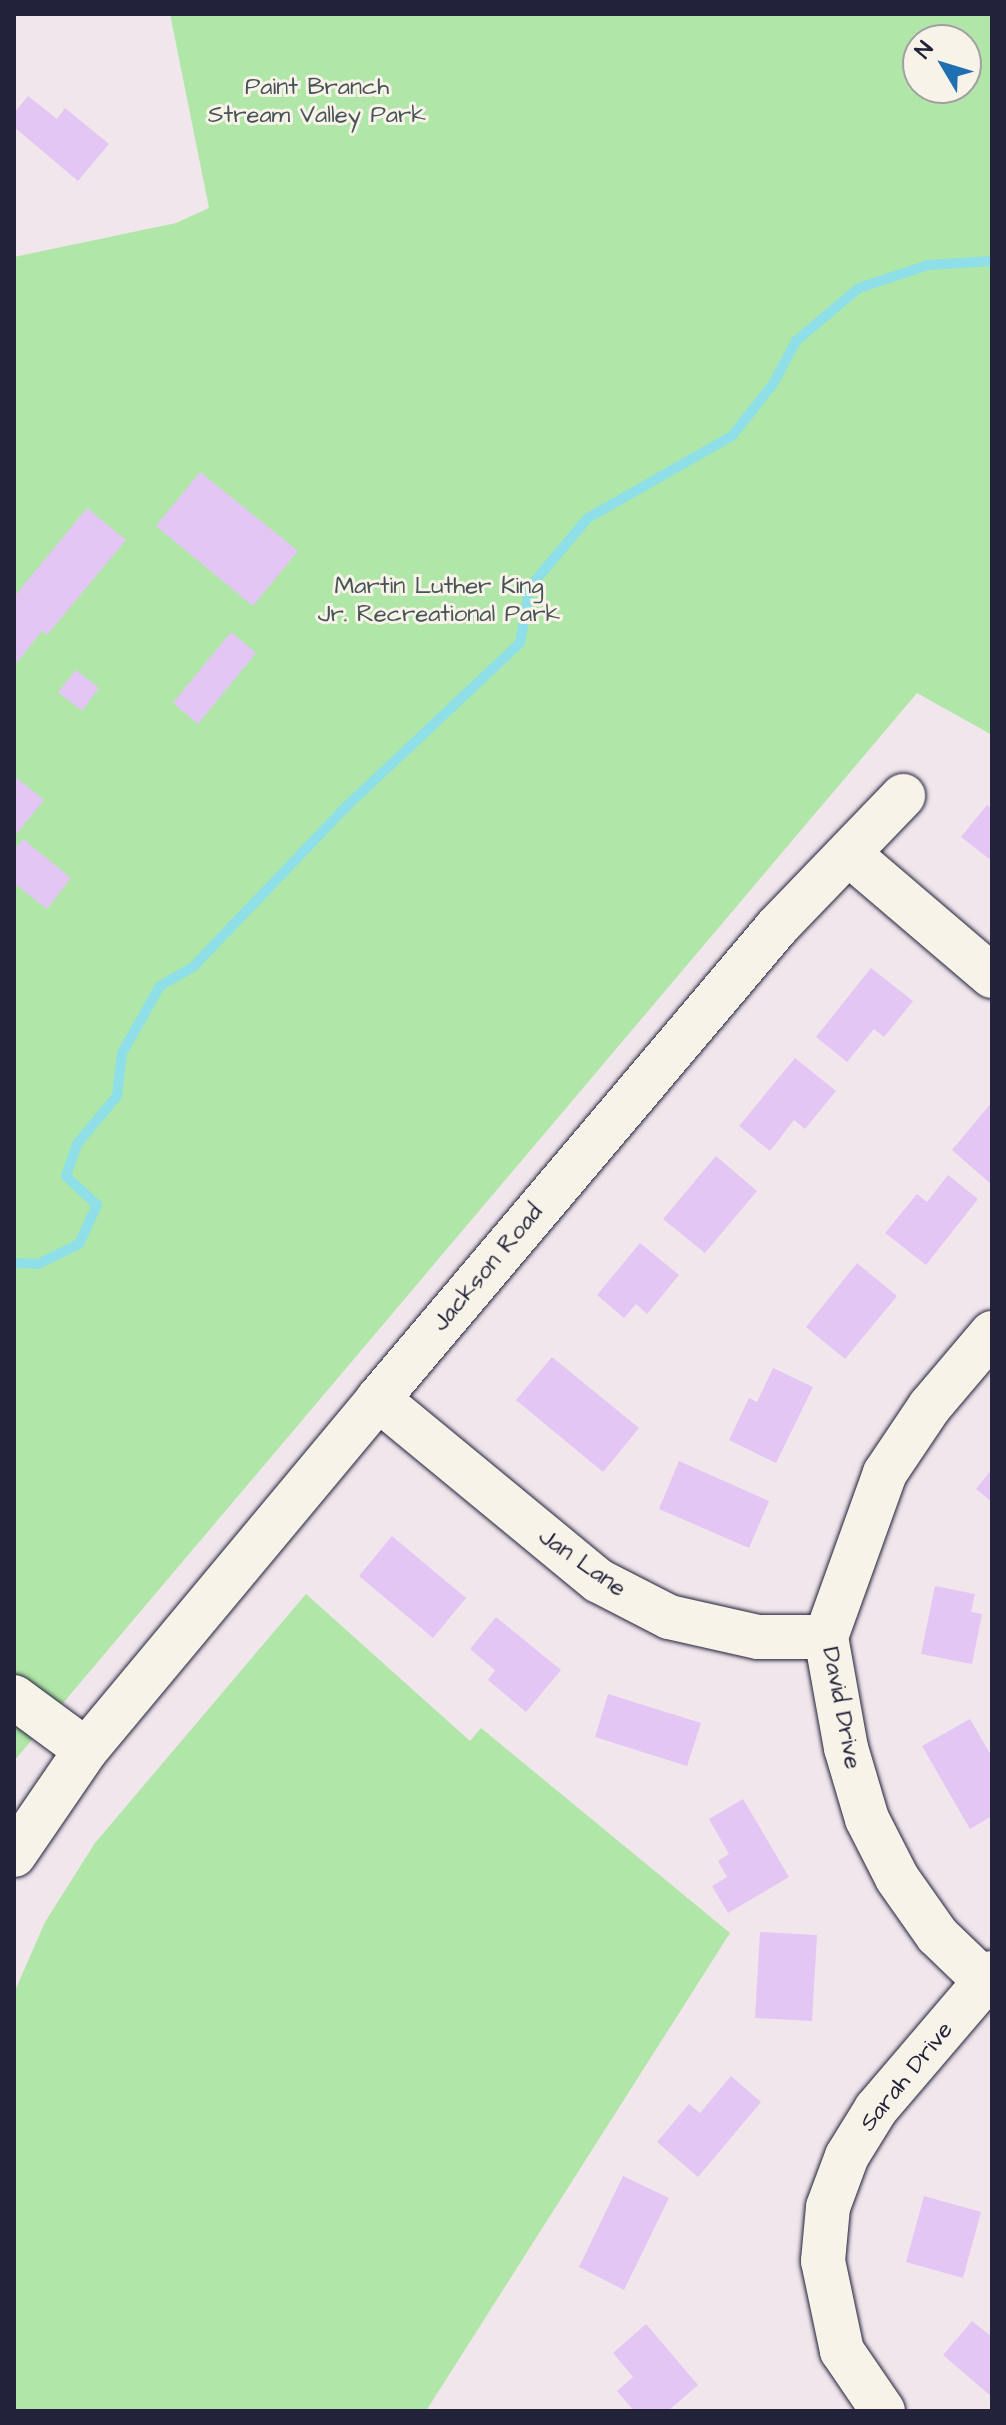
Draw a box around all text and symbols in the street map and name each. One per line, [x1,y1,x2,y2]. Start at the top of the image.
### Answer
north arrow [902,24,982,104]
text: N [908,35,941,65]
park label: Paint Branch Stream Valley Park [208,74,426,130]
park label: Martin Luther King Jr. Recreational Park [318,573,560,629]
street label: Jackson Road [426,1199,550,1337]
street label: Jan Lane [533,1522,631,1604]
street label: David Drive [815,1645,867,1771]
street label: Sarah Drive [854,2016,960,2138]

